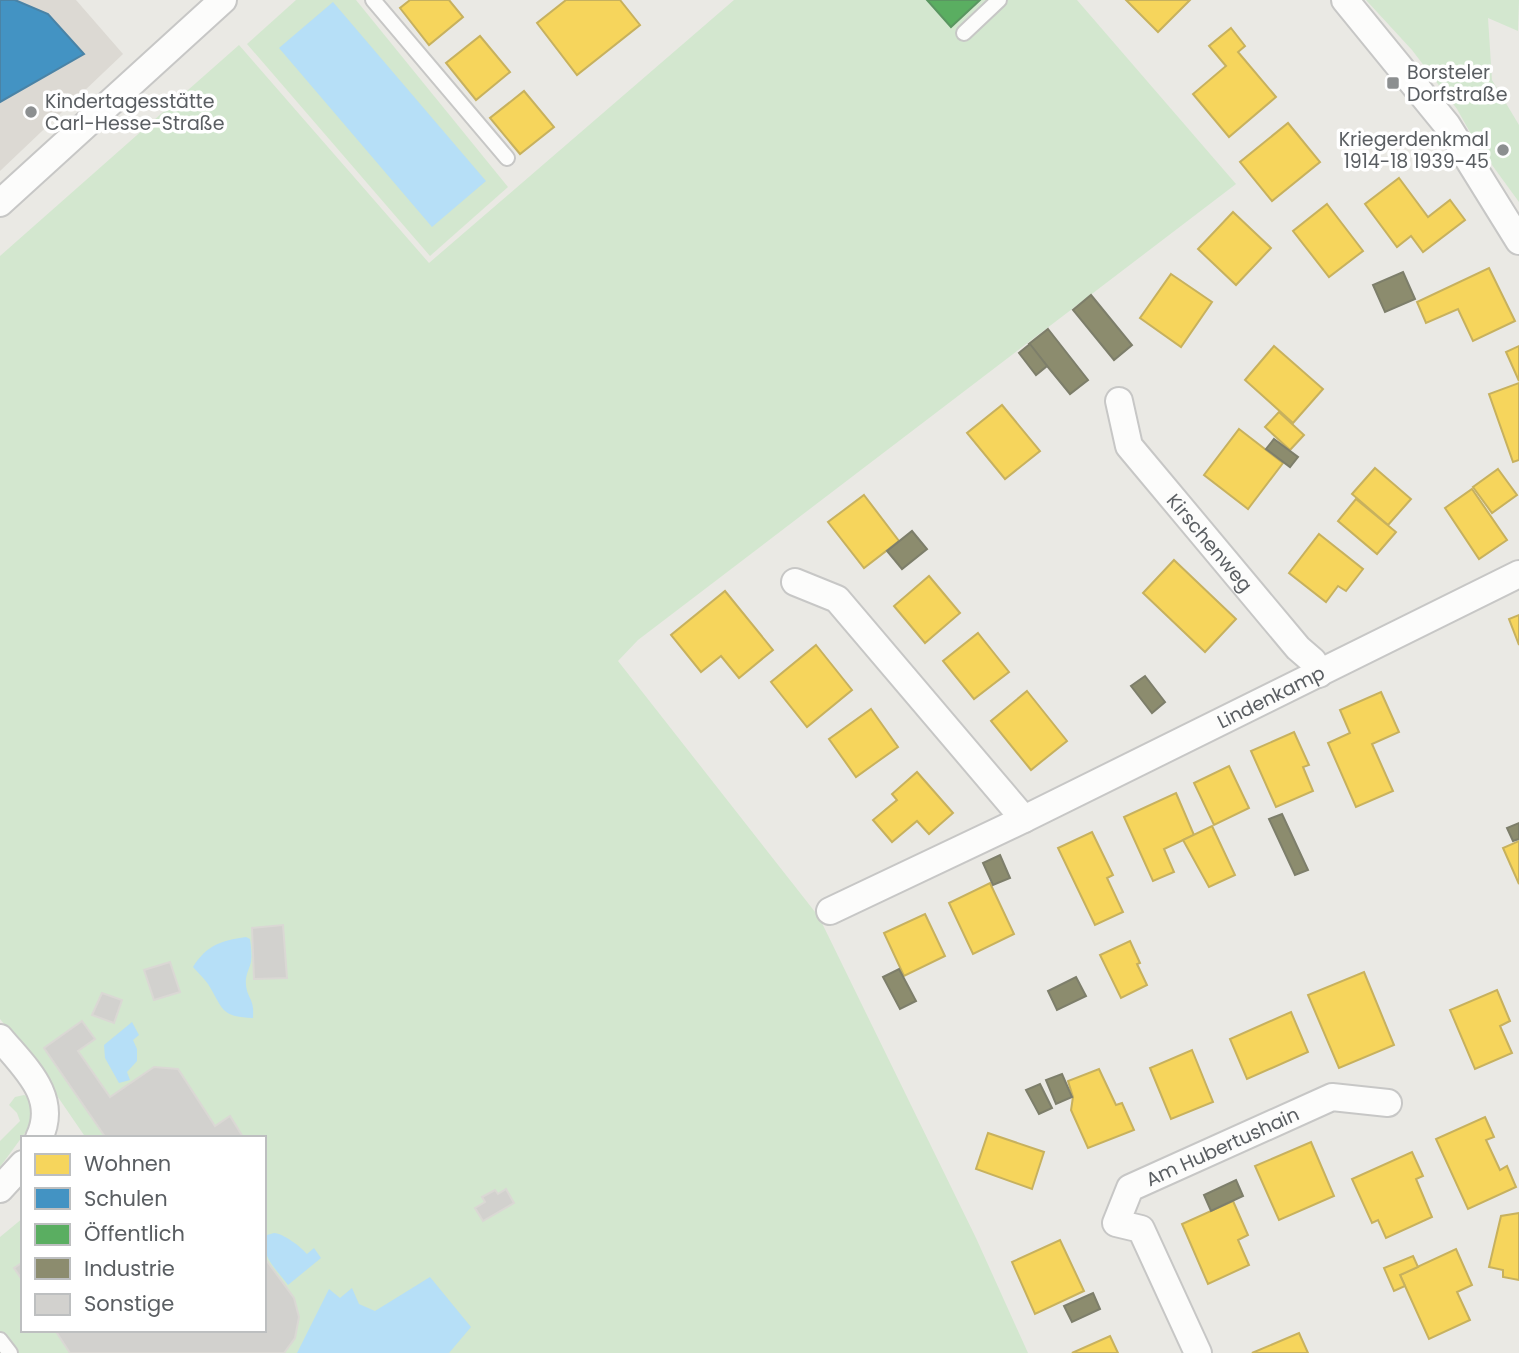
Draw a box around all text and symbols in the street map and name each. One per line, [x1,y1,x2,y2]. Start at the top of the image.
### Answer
place label: Borsteler Dorfstraße [1407,59,1507,108]
marker: Borsteler Dorfstraße [1385,75,1401,91]
place label: Kindertagesstätte Carl-Hesse-Straße [45,88,224,137]
marker: Kindertagesstätte Carl-Hesse-Straße [23,104,39,120]
place label: Kriegerdenkmal 1914-18 1939-45 [1339,126,1489,175]
marker: Kriegerdenkmal 1914-18 1939-45 [1495,142,1511,158]
street label: Kirschenweg [1160,488,1259,598]
street label: Lindenkamp [1213,659,1329,735]
street label: Am Hubertushain [1141,1101,1303,1193]
legend [21,1136,266,1332]
text: Wohnen [84,1149,171,1178]
text: Schulen [84,1184,168,1213]
text: Öffentlich [84,1219,185,1248]
text: Industrie [84,1254,175,1283]
text: Sonstige [84,1289,174,1318]

